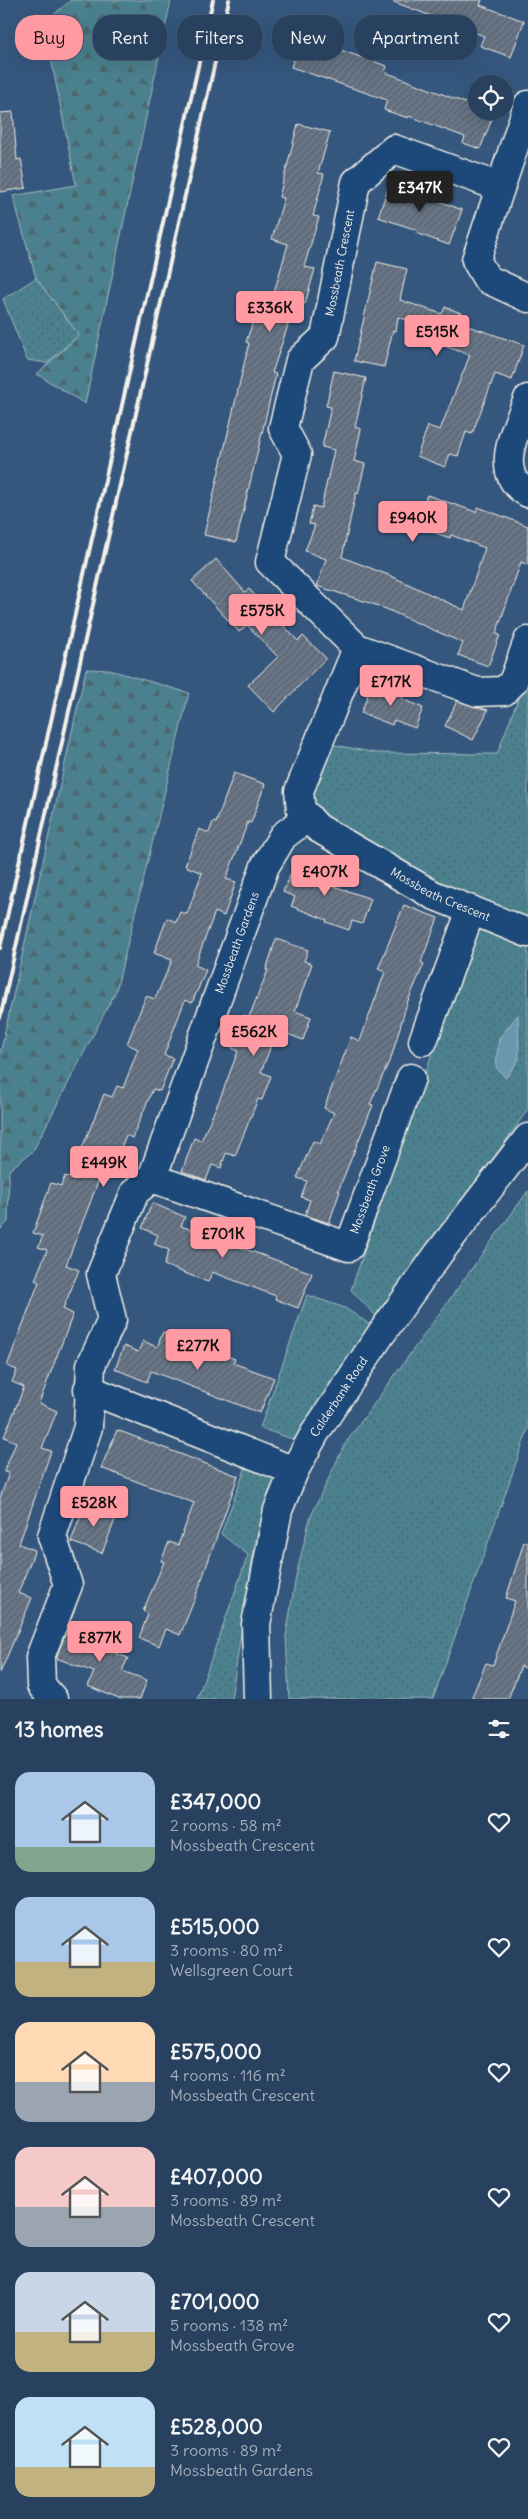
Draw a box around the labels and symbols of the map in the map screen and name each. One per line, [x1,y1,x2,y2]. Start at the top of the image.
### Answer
pin: £347K [385,170,455,213]
street label: Mossbeath Crescent [322,208,357,318]
pin: £336K [235,290,305,333]
pin: £515K [402,314,472,357]
pin: £940K [378,500,448,543]
pin: £575K [227,594,297,636]
pin: £717K [356,664,426,707]
pin: £407K [290,854,360,897]
street label: Mossbeath Crescent [388,864,492,924]
street label: Mossbeath Gardens [211,890,262,996]
pin: £562K [219,1014,289,1057]
street label: Mossbeath Grove [346,1143,393,1236]
pin: £449K [69,1146,139,1188]
pin: £701K [188,1216,258,1259]
pin: £277K [163,1328,233,1371]
street label: Calderbank Road [306,1354,371,1440]
pin: £528K [59,1486,129,1528]
pin: £877K [65,1620,135,1663]

